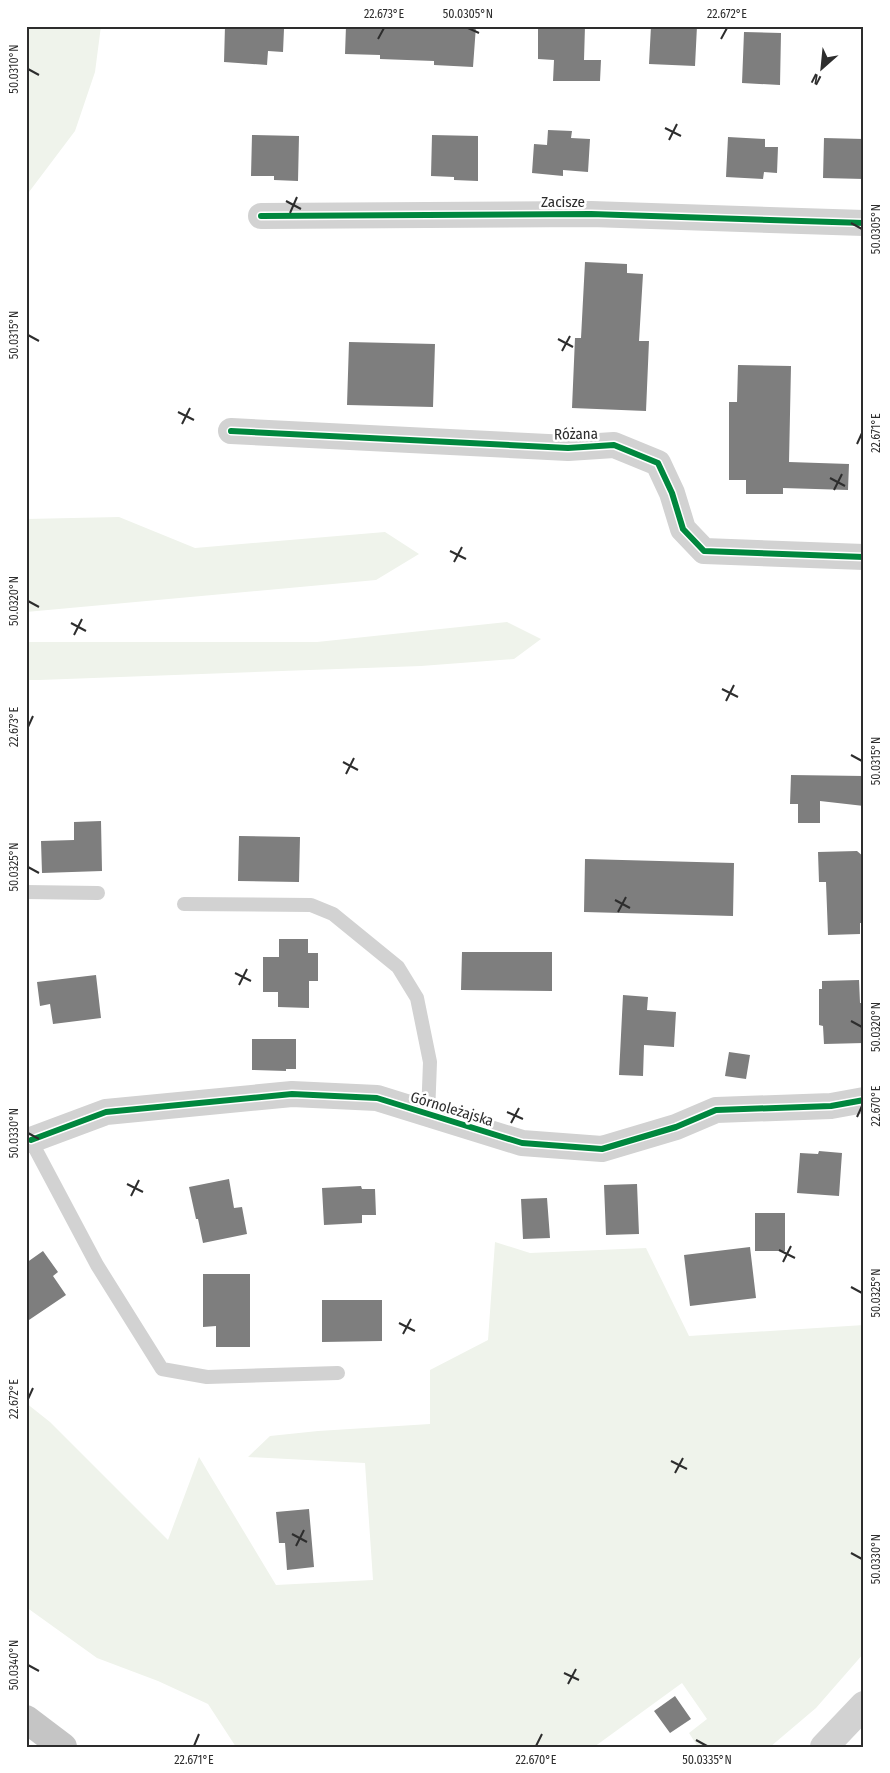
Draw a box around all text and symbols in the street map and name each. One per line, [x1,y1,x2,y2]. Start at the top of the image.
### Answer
text: 22.673°E [364,7,404,21]
text: 50.0305°N [443,7,493,21]
text: 22.672°E [707,7,747,21]
north arrow [798,42,848,92]
text: 50.0310°N [7,44,21,94]
text: N [809,70,824,89]
street label: Zacisze [541,193,585,211]
text: 50.0305°N [869,204,883,254]
text: 50.0315°N [7,311,21,359]
text: 22.671°E [869,413,883,453]
street label: Różana [554,425,598,443]
text: 50.0320°N [7,576,21,626]
text: 22.673°E [7,707,21,747]
text: 50.0315°N [869,737,883,785]
text: 50.0325°N [7,842,21,892]
text: 50.0320°N [869,1002,883,1052]
text: 22.670°E [869,1085,883,1126]
street label: Górnoleżajska [408,1088,496,1130]
text: 50.0330°N [7,1108,21,1158]
text: 50.0325°N [869,1268,883,1318]
text: 22.672°E [7,1379,21,1419]
text: 50.0330°N [869,1534,883,1584]
text: 50.0340°N [7,1640,21,1690]
text: 22.671°E [174,1753,214,1767]
text: 22.670°E [516,1753,557,1767]
text: 50.0335°N [682,1753,732,1767]

